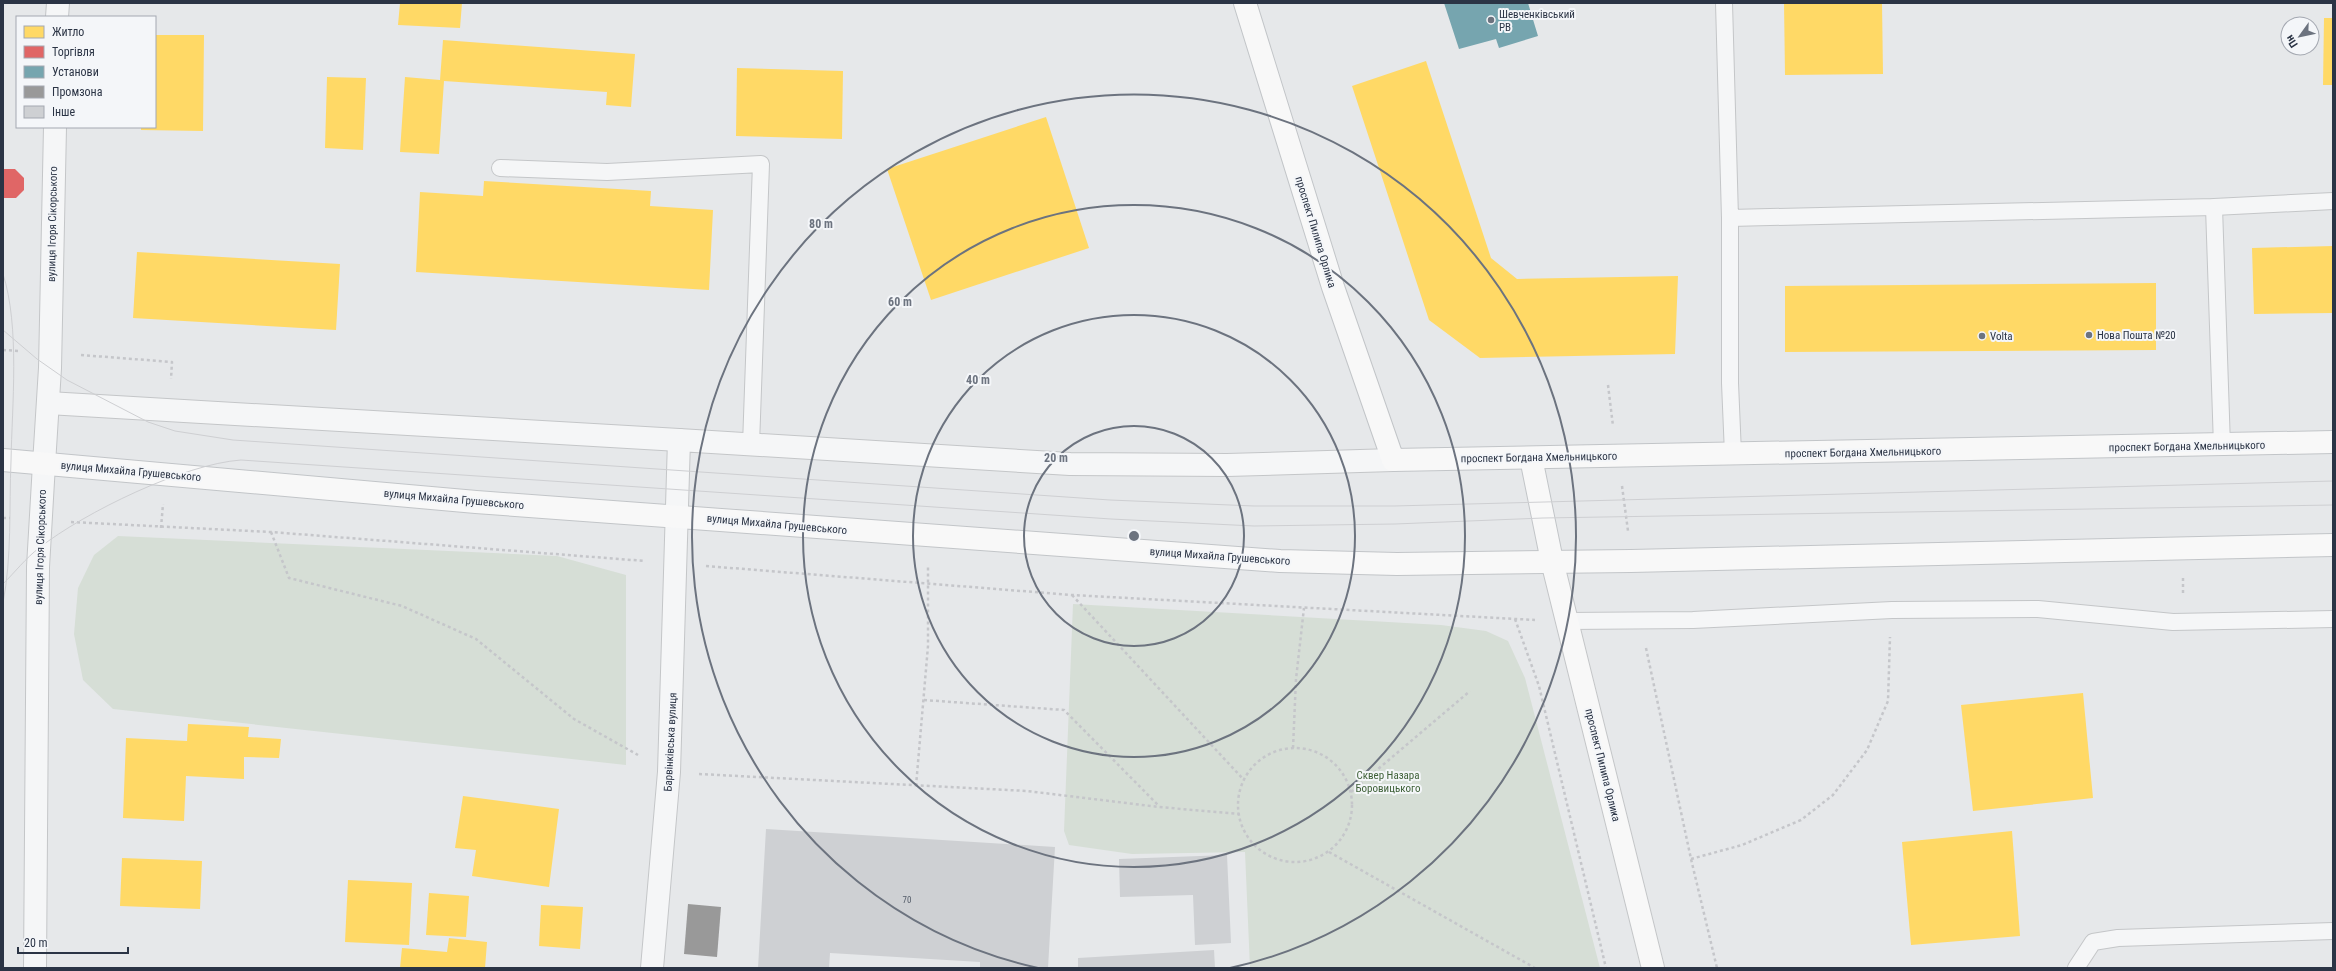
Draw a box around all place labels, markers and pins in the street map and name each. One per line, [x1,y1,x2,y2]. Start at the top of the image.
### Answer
place label: Шевченківський РВ [1499,8,1575,34]
marker: Шевченківський РВ [1486,15,1496,25]
place label: Нова Пошта №20 [2097,329,2176,342]
place label: Volta [1990,330,2013,343]
marker: Нова Пошта №20 [2084,330,2094,340]
marker: Volta [1977,331,1987,341]
centre of rings [1127,529,1141,543]

